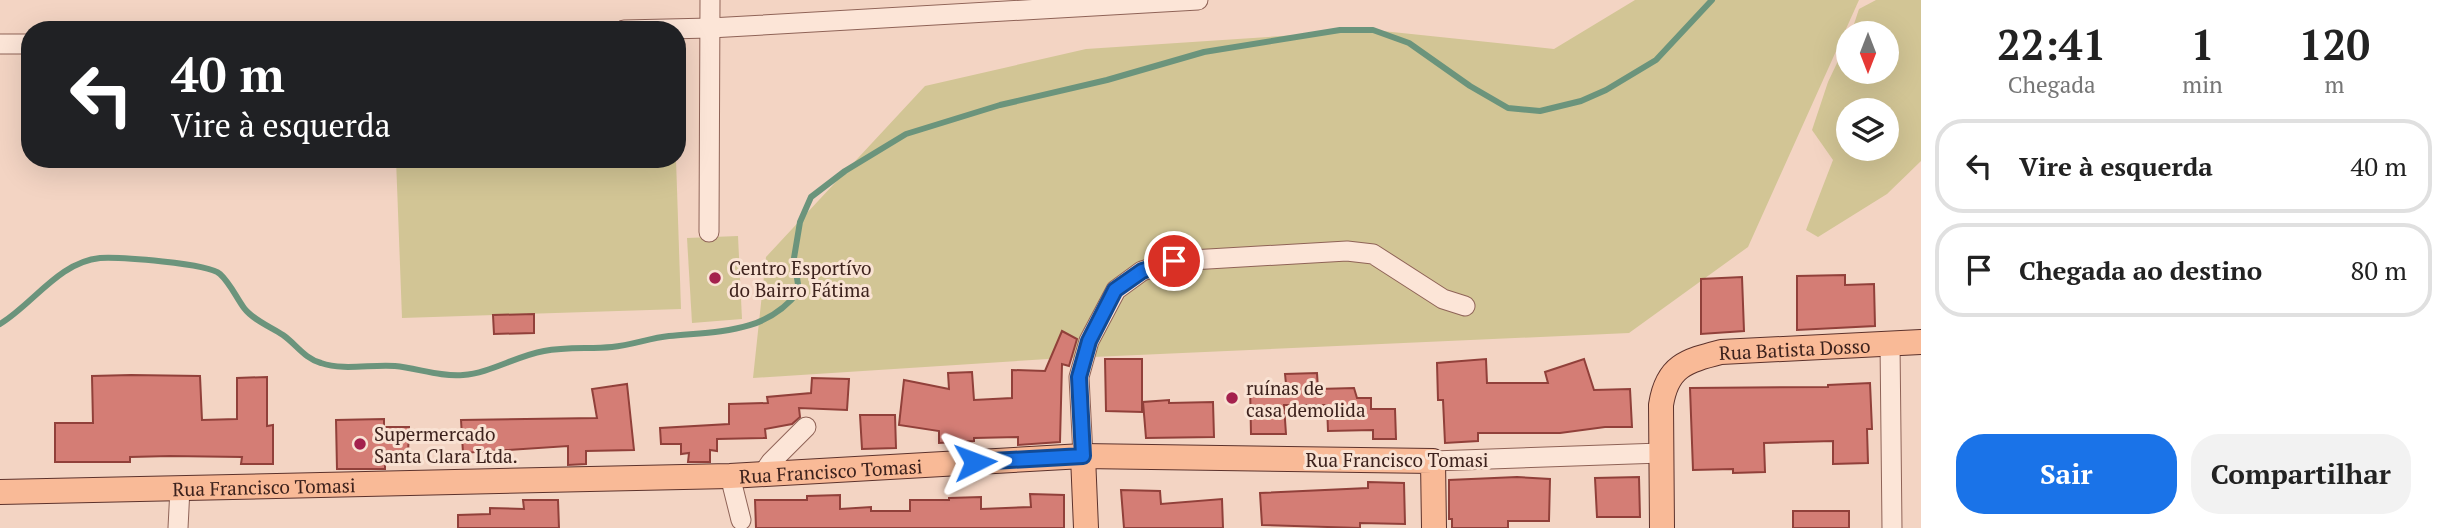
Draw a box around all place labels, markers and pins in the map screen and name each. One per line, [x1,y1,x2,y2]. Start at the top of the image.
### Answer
pin [1144,231,1204,291]
place label: Centro Esportívo do Bairro Fátima [729,255,872,302]
marker: Centro Esportívo do Bairro Fátima [707,270,723,286]
place label: ruínas de casa demolida [1246,375,1366,422]
marker: ruínas de casa demolida [1224,390,1240,406]
place label: Supermercado Santa Clara Ltda. [374,421,518,468]
marker: Supermercado Santa Clara Ltda. [352,436,368,452]

